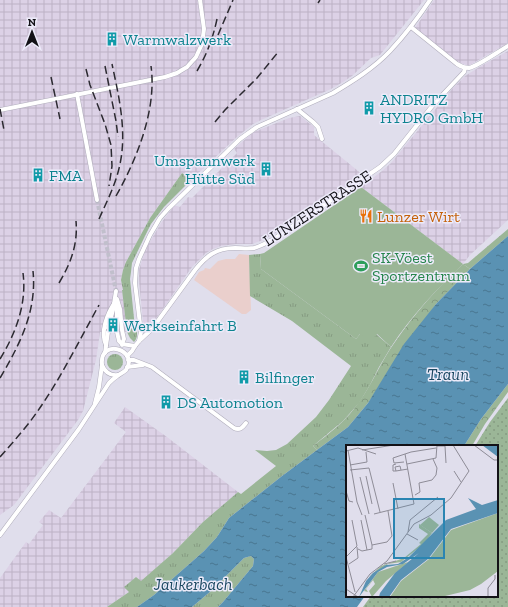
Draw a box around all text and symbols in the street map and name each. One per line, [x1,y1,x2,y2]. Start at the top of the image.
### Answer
north arrow [12,12,52,52]
text: N [28,16,37,29]
place label: Warmwalzwerk [123,30,232,49]
building icon: Warmwalzwerk [104,31,120,47]
place label: ANDRITZ HYDRO GmbH [380,90,483,127]
building icon: ANDRITZ HYDRO GmbH [361,100,377,116]
place label: Umspannwerk Hütte Süd [154,151,256,188]
building icon: Umspannwerk Hütte Süd [258,161,274,177]
place label: FMA [49,166,83,185]
street label: LUNZERSTRASSE [259,166,375,250]
building icon: FMA [30,167,46,183]
place label: Lunzer Wirt [377,207,460,226]
restaurant icon: Lunzer Wirt [358,208,374,224]
place label: SK-Vöest Sportzentrum [372,248,470,285]
sports icon: SK-Vöest Sportzentrum [353,258,369,274]
place label: Werkseinfahrt B [124,316,237,335]
building icon: Werkseinfahrt B [105,317,121,333]
water label: Traun [427,364,469,384]
place label: Bilfinger [255,368,315,387]
building icon: Bilfinger [236,369,252,385]
place label: DS Automotion [177,393,284,412]
building icon: DS Automotion [158,394,174,410]
inset map [346,445,498,597]
water label: Jaukerbach [153,574,233,594]

